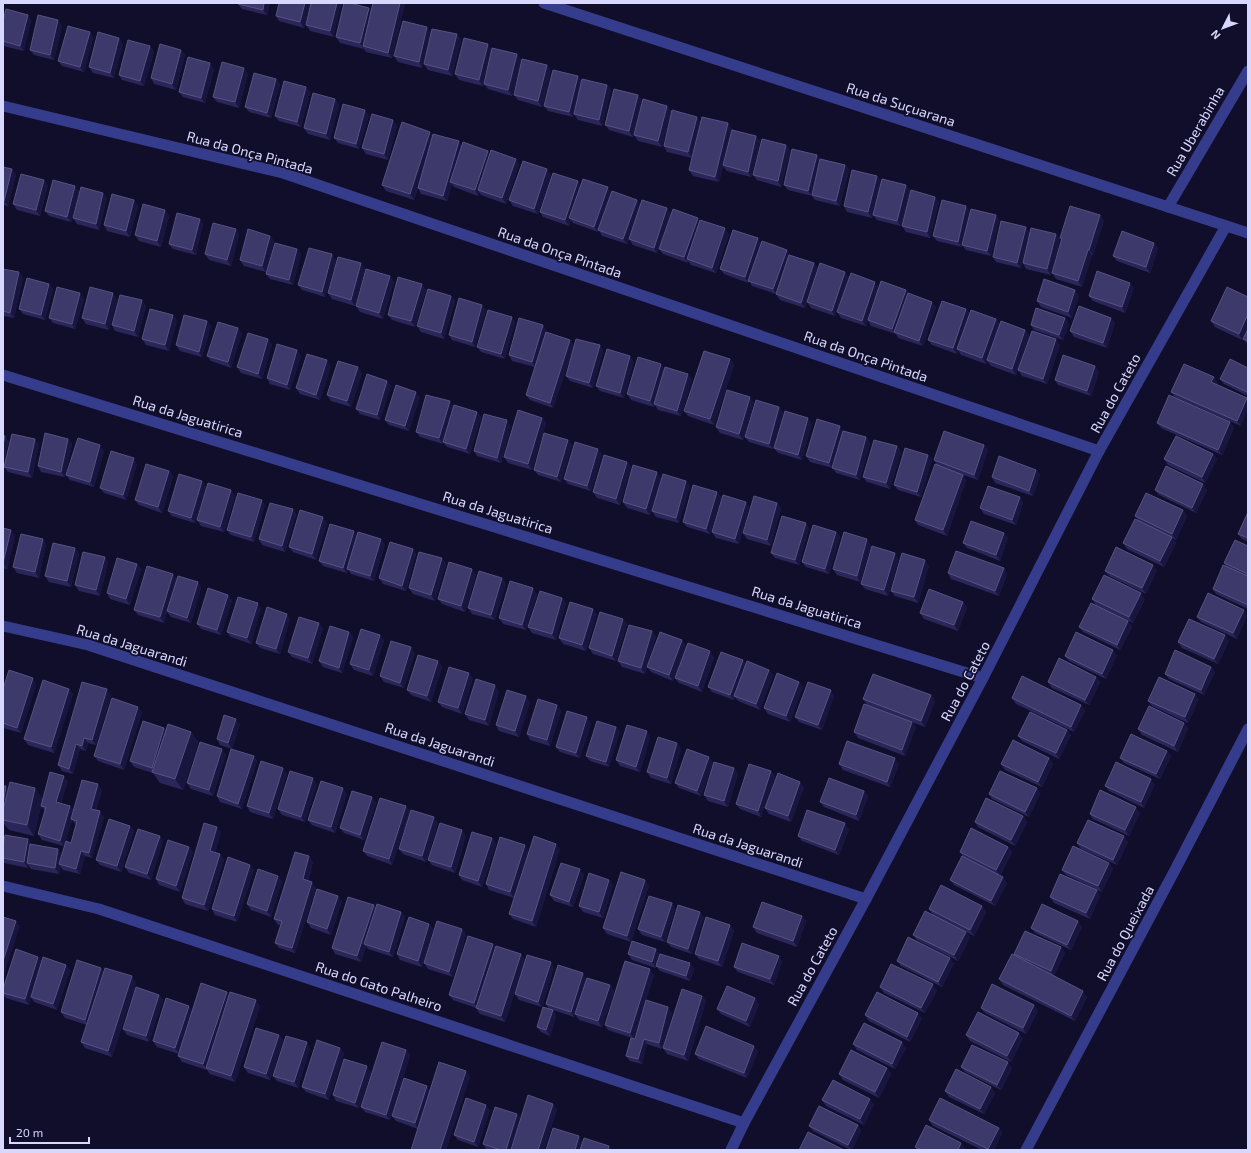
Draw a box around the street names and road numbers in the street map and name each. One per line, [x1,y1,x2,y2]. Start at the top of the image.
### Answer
street label: Rua da Suçuarana [844,78,958,131]
street label: Rua Uberabinha [1162,83,1228,179]
street label: Rua da Onça Pintada [185,127,315,178]
street label: Rua da Onça Pintada [495,223,624,282]
street label: Rua da Onça Pintada [801,327,930,386]
street label: Rua do Cateto [1086,350,1144,436]
street label: Rua da Jaguatirica [131,391,245,441]
street label: Rua da Jaguatirica [441,487,555,537]
street label: Rua da Jaguatirica [750,582,864,632]
street label: Rua da Jaguarandi [75,620,189,670]
street label: Rua do Cateto [937,638,993,724]
street label: Rua da Jaguarandi [383,718,497,770]
street label: Rua da Jaguarandi [691,819,805,871]
street label: Rua do Queixada [1093,882,1157,984]
street label: Rua do Cateto [783,923,841,1009]
street label: Rua do Gato Palheiro [314,958,444,1014]

